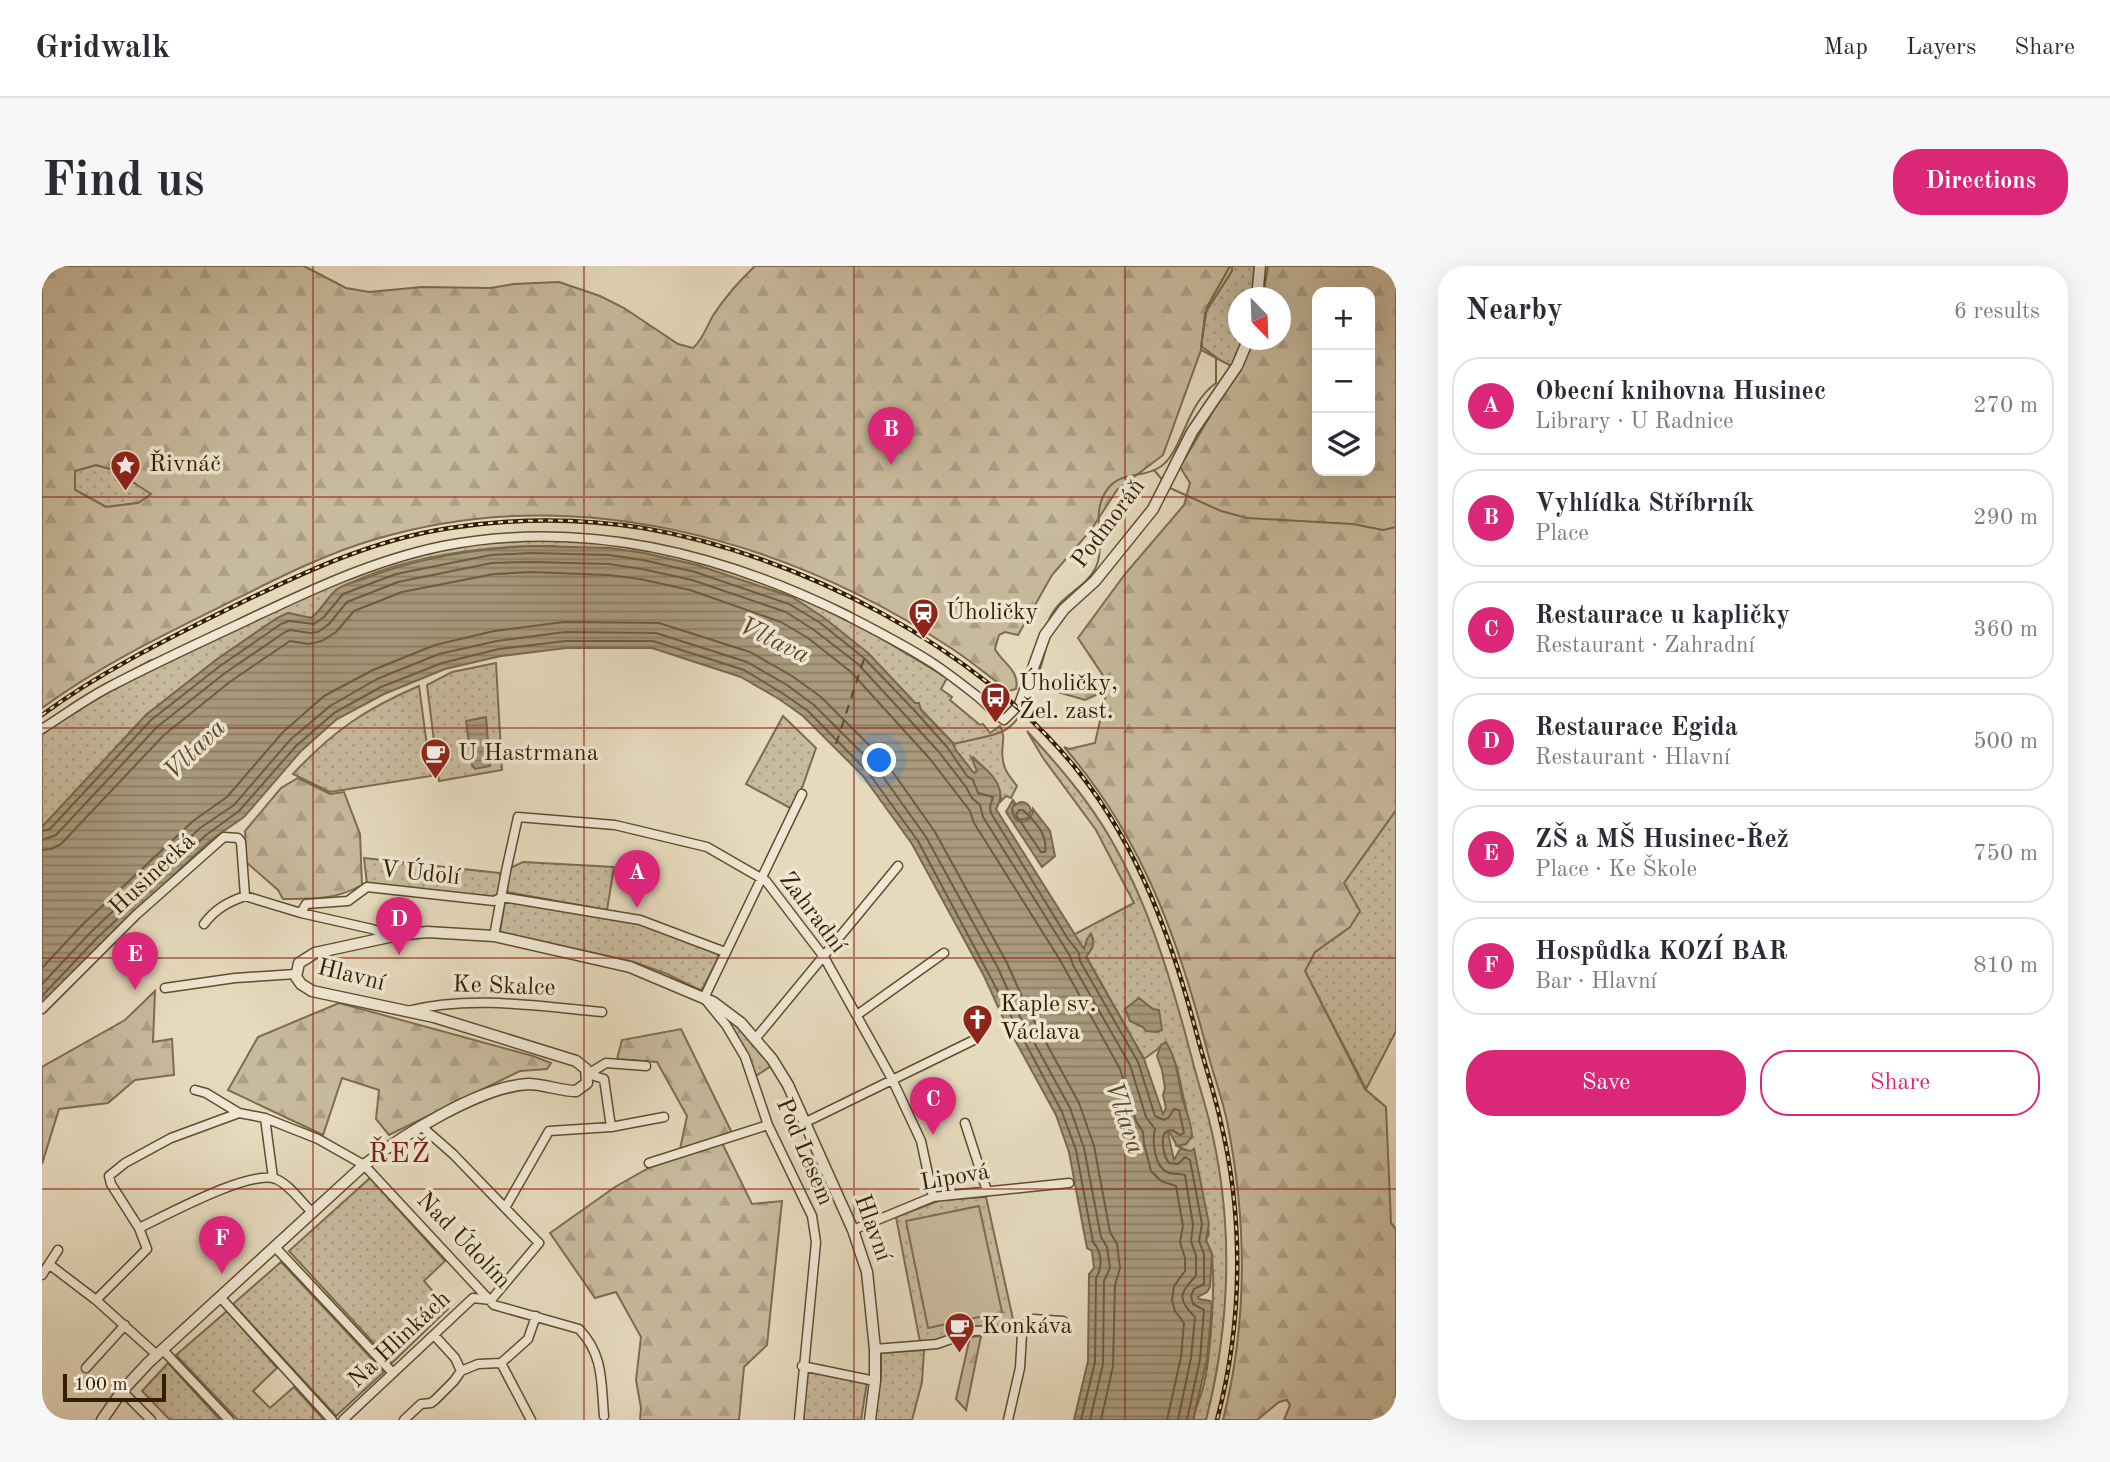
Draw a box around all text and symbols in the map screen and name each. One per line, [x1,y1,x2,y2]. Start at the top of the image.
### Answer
text: Gridwalk [35,32,170,65]
text: Map [1824,36,1868,60]
text: Layers [1906,36,1976,60]
text: Share [2014,36,2075,60]
button: Directions [1893,149,2068,215]
text: Find us [42,158,205,207]
north arrow [1228,287,1291,350]
map controls [1312,287,1375,476]
button: + [1312,287,1375,350]
text: Nearby [1466,296,1563,326]
text: 6 results [1954,300,2040,323]
button: − [1312,350,1375,413]
text: Obecní knihovna Husinec [1535,379,1826,405]
text: A [1482,394,1500,417]
text: 270 m [1973,394,2038,417]
pin: B [868,407,914,465]
text: Library · U Radnice [1535,410,1734,433]
button: layers [1312,413,1375,476]
place icon: Řivnáč [109,448,143,492]
place label: Řivnáč [149,449,221,477]
street label: Podmoráň [1068,475,1150,573]
text: Vyhlídka Stříbrník [1535,491,1754,517]
text: B [1483,506,1499,529]
text: 290 m [1973,506,2038,529]
text: Place [1535,522,1589,545]
station icon: Úholičky [906,596,940,640]
place label: Úholičky [946,596,1039,625]
text: Restaurace u kapličky [1535,603,1790,629]
water label: Vltava [735,613,813,669]
text: C [1483,618,1499,641]
text: 360 m [1973,618,2038,641]
text: Restaurant · Zahradní [1535,634,1755,657]
place label: Úholičky, Žel. zast. [1019,667,1118,724]
bus stop icon: Úholičky, Žel. zast. [979,681,1013,725]
water label: Vltava [159,715,231,785]
text: Restaurace Egida [1535,715,1738,741]
text: D [1482,730,1500,753]
text: 500 m [1973,730,2038,753]
cafe icon: U Hastrmana [418,737,452,781]
place label: U Hastrmana [458,742,599,766]
your location [862,743,896,777]
text: Restaurant · Hlavní [1535,746,1730,769]
text: ZŠ a MŠ Husinec-Řež [1535,827,1789,853]
street label: Husinecká [106,829,201,920]
text: E [1483,842,1499,865]
text: 750 m [1973,842,2038,865]
pin: A [614,850,660,908]
street label: V Údolí [379,853,462,890]
text: Place · Ke Škole [1535,858,1697,881]
street label: Zahradní [774,868,850,958]
pin: D [376,897,422,955]
pin: E [112,932,158,990]
text: Hospůdka KOZÍ BAR [1535,939,1787,965]
text: F [1483,954,1499,977]
text: 810 m [1973,954,2038,977]
street label: Hlavní [315,956,388,996]
text: Bar · Hlavní [1535,970,1657,993]
street label: Ke Skalce [452,973,556,1001]
place label: Kaple sv. Václava [1000,993,1097,1045]
church icon: Kaple sv. Václava [960,1002,994,1046]
button: Save [1466,1050,1746,1116]
button: Share [1760,1050,2040,1116]
pin: C [910,1077,956,1135]
water label: Vltava [1100,1078,1149,1158]
street label: Pod Lesem [771,1095,837,1209]
district label: ŘEŽ [368,1136,432,1169]
street label: Lipová [919,1160,992,1196]
street label: Nad Údolím [411,1185,518,1294]
street label: Hlavní [849,1192,895,1265]
pin: F [199,1216,245,1274]
street label: Na Hlinkách [344,1287,456,1393]
cafe icon: Konkáva [942,1310,976,1354]
place label: Konkáva [982,1315,1073,1339]
scale bar [63,1371,166,1403]
text: 100 m [74,1376,127,1395]

